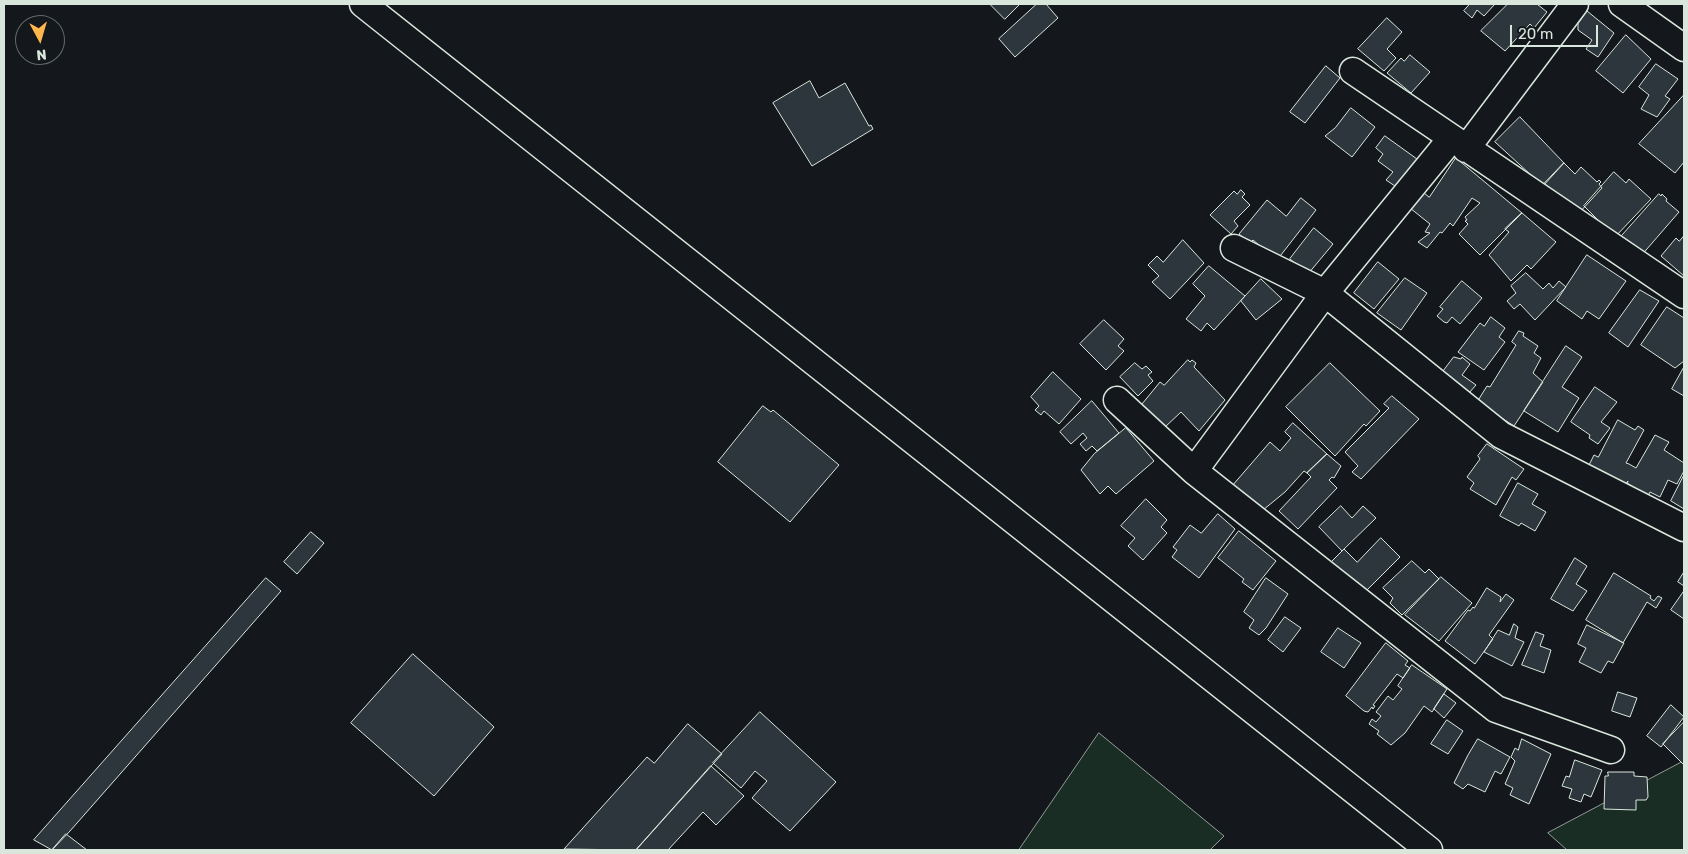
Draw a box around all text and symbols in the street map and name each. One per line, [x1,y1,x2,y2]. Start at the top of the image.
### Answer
north arrow [15,15,65,65]
scale bar [1513,15,1600,47]
text: 20 m [1518,25,1553,43]
text: N [36,45,47,63]

